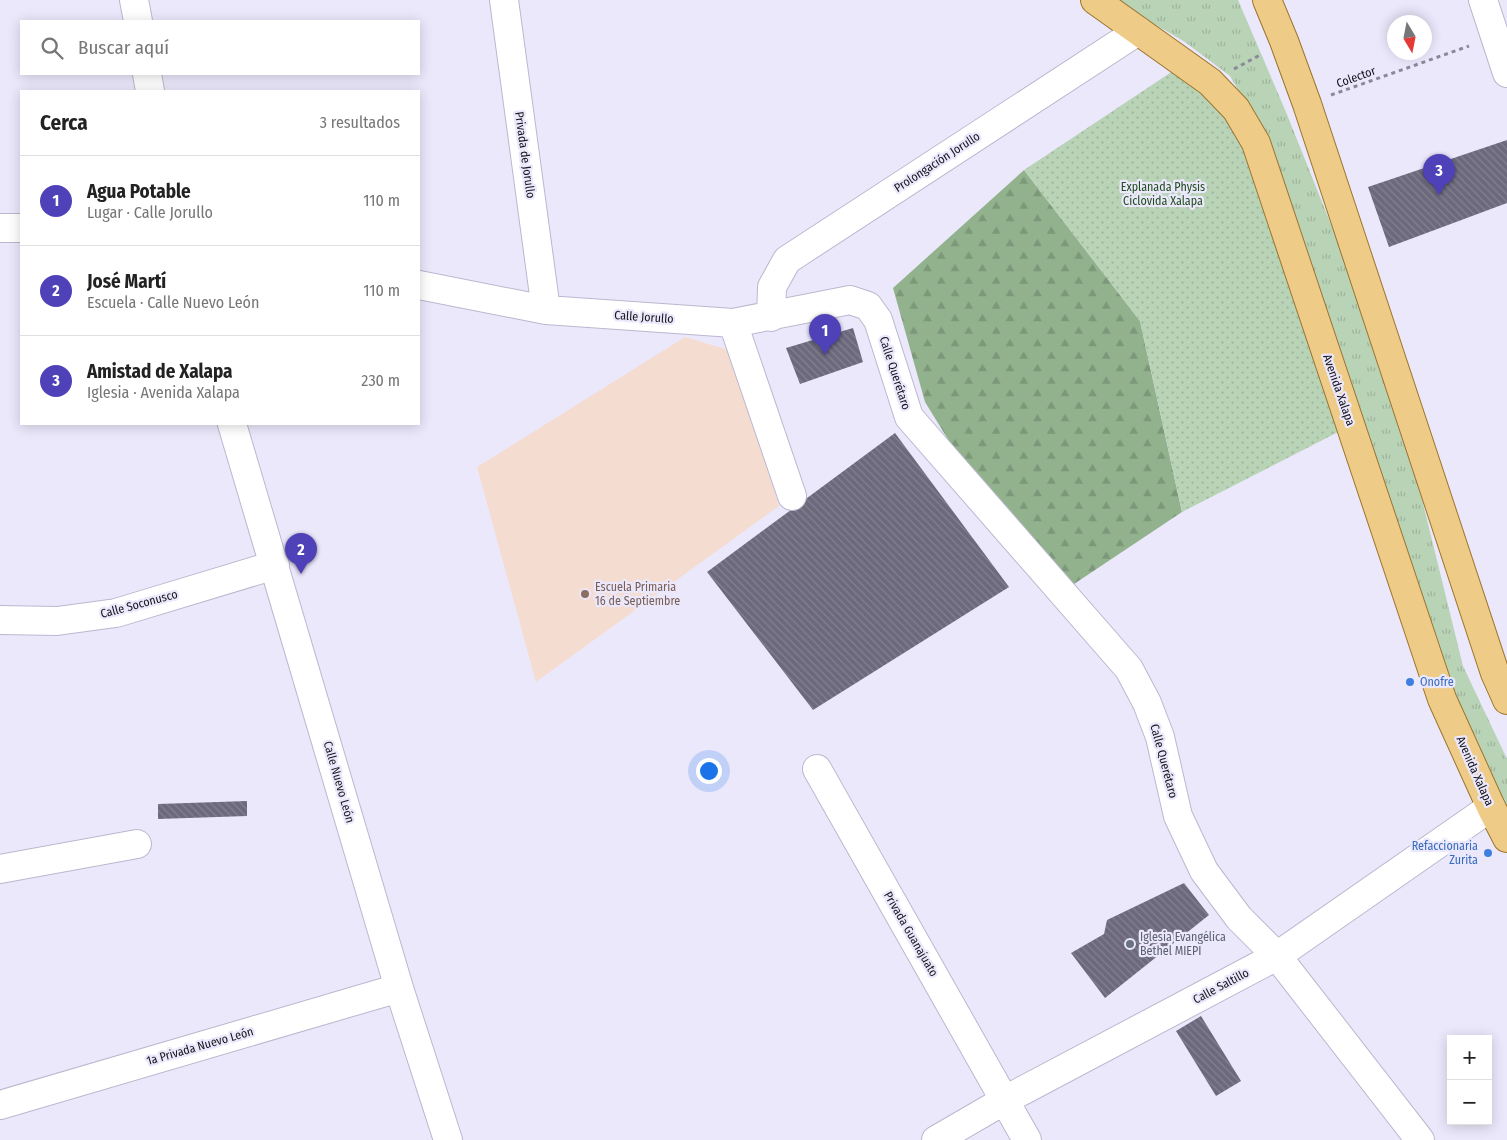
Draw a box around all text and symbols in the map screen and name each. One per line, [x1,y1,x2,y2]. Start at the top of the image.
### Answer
north arrow [1387,15,1432,60]
search box [20,20,420,75]
icon: search [38,34,66,62]
text: Buscar aquí [78,36,169,59]
street label: Colector [1335,63,1378,91]
text: Cerca [40,110,88,136]
street label: Privada de Jorullo [512,111,538,199]
text: 3 resultados [320,113,400,132]
street label: Prolongación Jorullo [891,129,983,195]
pin: 3 [1423,154,1455,195]
text: Agua Potable [87,180,191,203]
park label: Explanada Physis Ciclovida Xalapa [1121,180,1205,208]
text: 1 [53,191,59,210]
text: 110 m [363,191,400,210]
text: Lugar · Calle Jorullo [87,203,213,222]
text: José Martí [87,270,166,293]
text: 2 [52,281,60,300]
text: 110 m [363,281,400,300]
text: Escuela · Calle Nuevo León [87,293,259,312]
street label: Calle Jorullo [614,308,674,326]
pin: 1 [809,314,841,355]
street label: Calle Querétaro [877,335,913,411]
street label: Avenida Xalapa [1320,352,1358,428]
text: Amistad de Xalapa [87,360,233,383]
text: 3 [52,371,60,390]
text: 230 m [361,371,400,390]
text: Iglesia · Avenida Xalapa [87,383,240,402]
pin: 2 [285,533,317,574]
place label: Escuela Primaria 16 de Septiembre [595,580,680,608]
street label: Calle Soconusco [99,587,179,621]
marker: Escuela Primaria 16 de Septiembre [579,588,591,600]
place label: Onofre [1420,675,1454,689]
marker: Onofre [1404,676,1416,688]
street label: Calle Querétaro [1147,722,1181,800]
street label: Avenida Xalapa [1453,734,1497,808]
street label: Calle Nuevo León [321,740,357,824]
your location [696,758,722,784]
place label: Refaccionaria Zurita [1412,839,1478,867]
marker: Refaccionaria Zurita [1482,847,1494,859]
street label: Privada Guanajuato [881,889,941,979]
place label: Iglesia Evangélica Bethel MIEPI [1140,930,1226,958]
marker: Iglesia Evangélica Bethel MIEPI [1124,938,1136,950]
street label: Calle Saltillo [1191,965,1251,1007]
street label: 1a Privada Nuevo León [145,1024,255,1068]
map controls [1447,1035,1492,1125]
button: + [1447,1035,1492,1080]
button: − [1447,1080,1492,1125]

